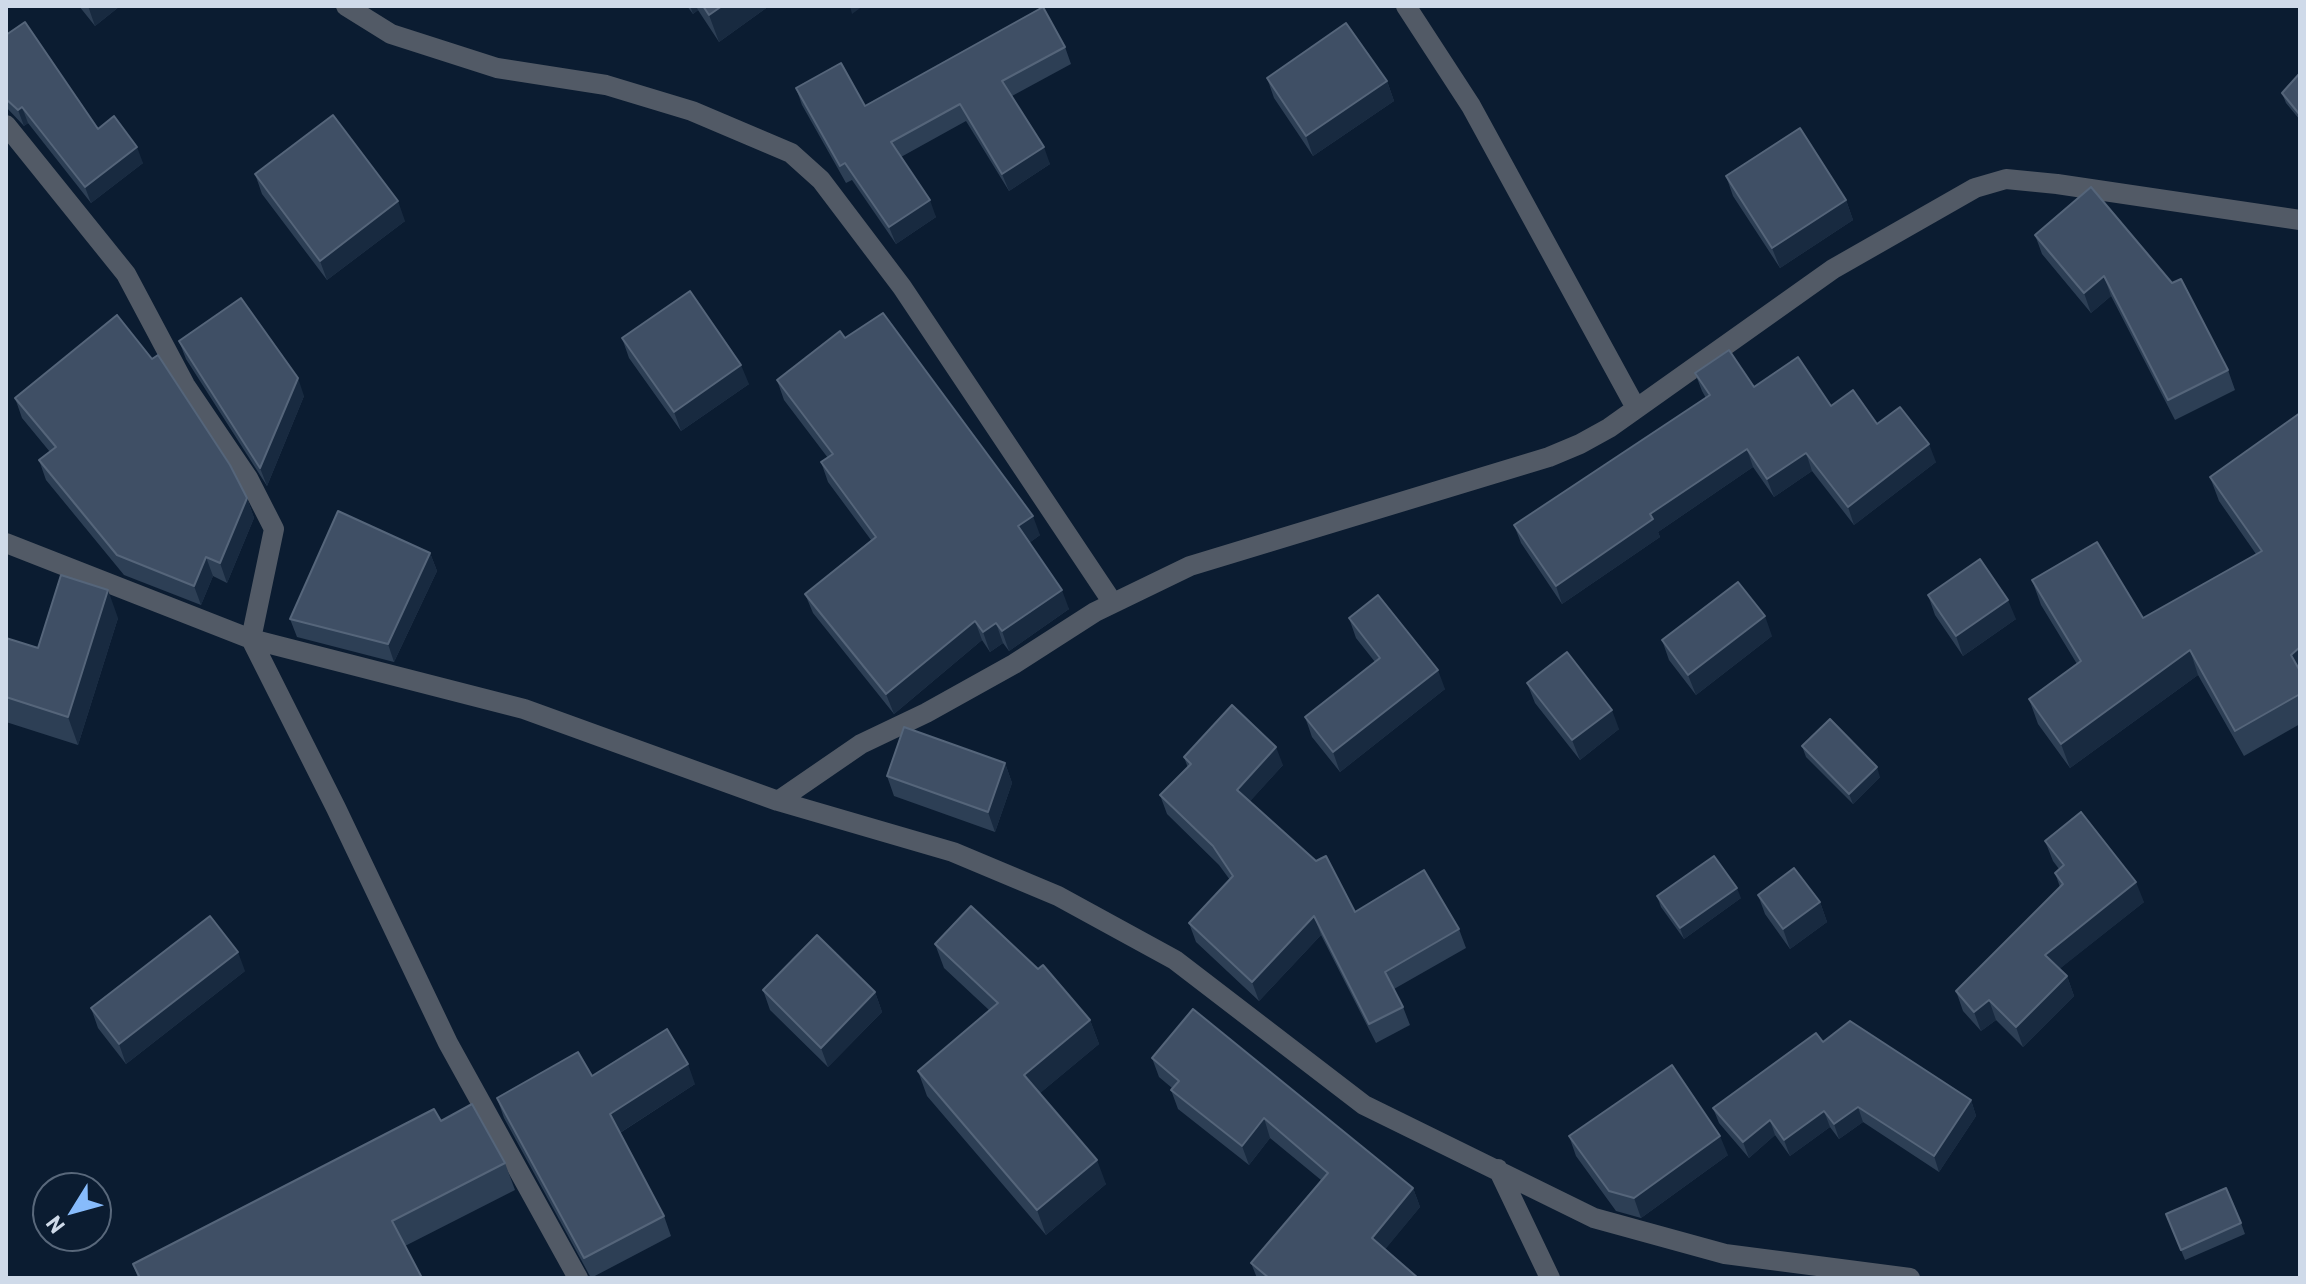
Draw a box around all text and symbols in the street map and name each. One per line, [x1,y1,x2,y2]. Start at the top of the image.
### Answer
north arrow [32,1172,112,1252]
text: N [40,1212,69,1239]

